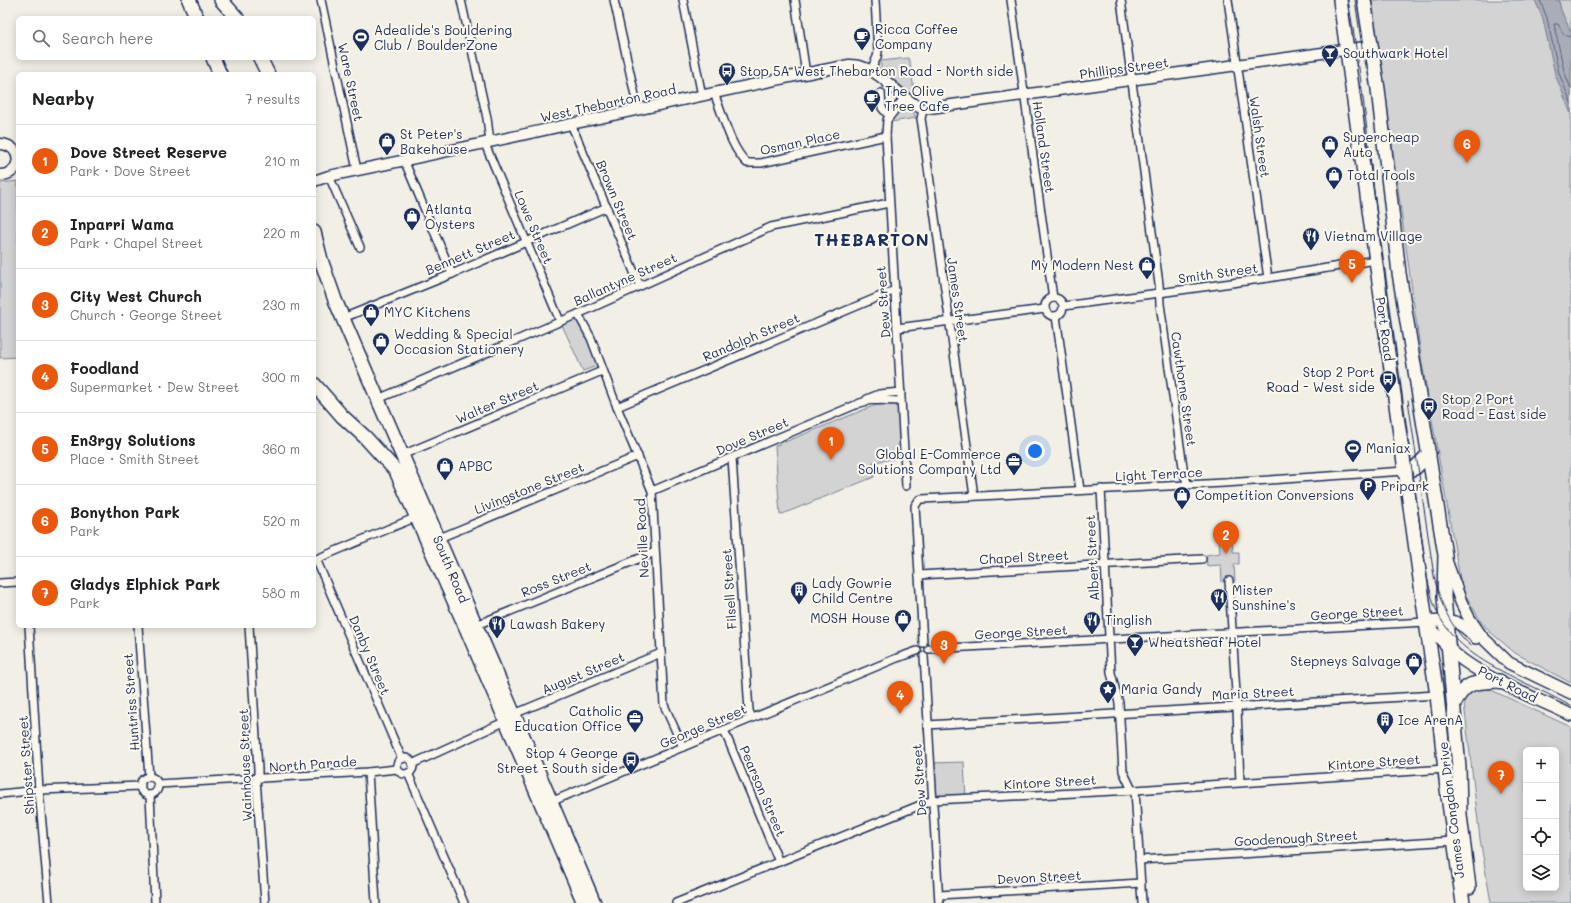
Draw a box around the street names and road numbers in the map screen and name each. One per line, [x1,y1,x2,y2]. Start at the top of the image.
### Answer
street label: Ware Street [335,41,368,123]
street label: Phillips Street [1078,53,1170,82]
street label: West Thebarton Road [538,80,677,125]
street label: Walsh Street [1246,95,1275,179]
street label: Holland Street [1030,100,1059,194]
street label: Osman Place [758,125,841,158]
street label: Brown Street [593,157,642,243]
street label: Lowe Street [511,187,558,266]
street label: Bennett Street [423,225,517,278]
street label: Ballantyne Street [571,248,679,309]
street label: James Street [944,256,973,344]
street label: Smith Street [1177,258,1259,287]
street label: Dew Street [871,265,894,339]
street label: Port Road [1373,296,1398,362]
street label: Randolph Street [700,308,802,365]
street label: Cawthorne Street [1168,331,1201,448]
street label: Walter Street [453,376,541,427]
street label: Dove Street [713,413,791,458]
street label: Livingstone Street [471,458,586,517]
street label: Light Terrace [1115,463,1203,484]
street label: Neville Road [631,498,652,578]
street label: Albert Street [1081,514,1102,602]
street label: South Road [430,532,473,605]
street label: Chapel Street [979,546,1069,567]
street label: Filsell Street [717,548,740,630]
street label: Ross Street [518,557,594,600]
street label: George Street [1310,602,1404,623]
street label: Danby Street [346,612,395,697]
street label: George Street [974,621,1068,642]
street label: August Street [539,647,627,698]
street label: Huntriss Street [119,652,142,752]
street label: Port Road [1476,661,1541,706]
street label: Maria Street [1211,682,1295,703]
street label: George Street [657,699,749,752]
street label: Wainhouse Street [234,708,255,822]
street label: Shipster Street [14,715,37,815]
street label: James Congdon Drive [1434,741,1467,879]
street label: Pearson Street [737,743,790,839]
street label: Dew Street [907,743,930,817]
street label: Kintore Street [1327,750,1421,773]
street label: North Parade [268,752,357,775]
street label: Kintore Street [1003,771,1097,792]
street label: Goodenough Street [1234,826,1358,849]
street label: Devon Street [996,866,1082,887]

